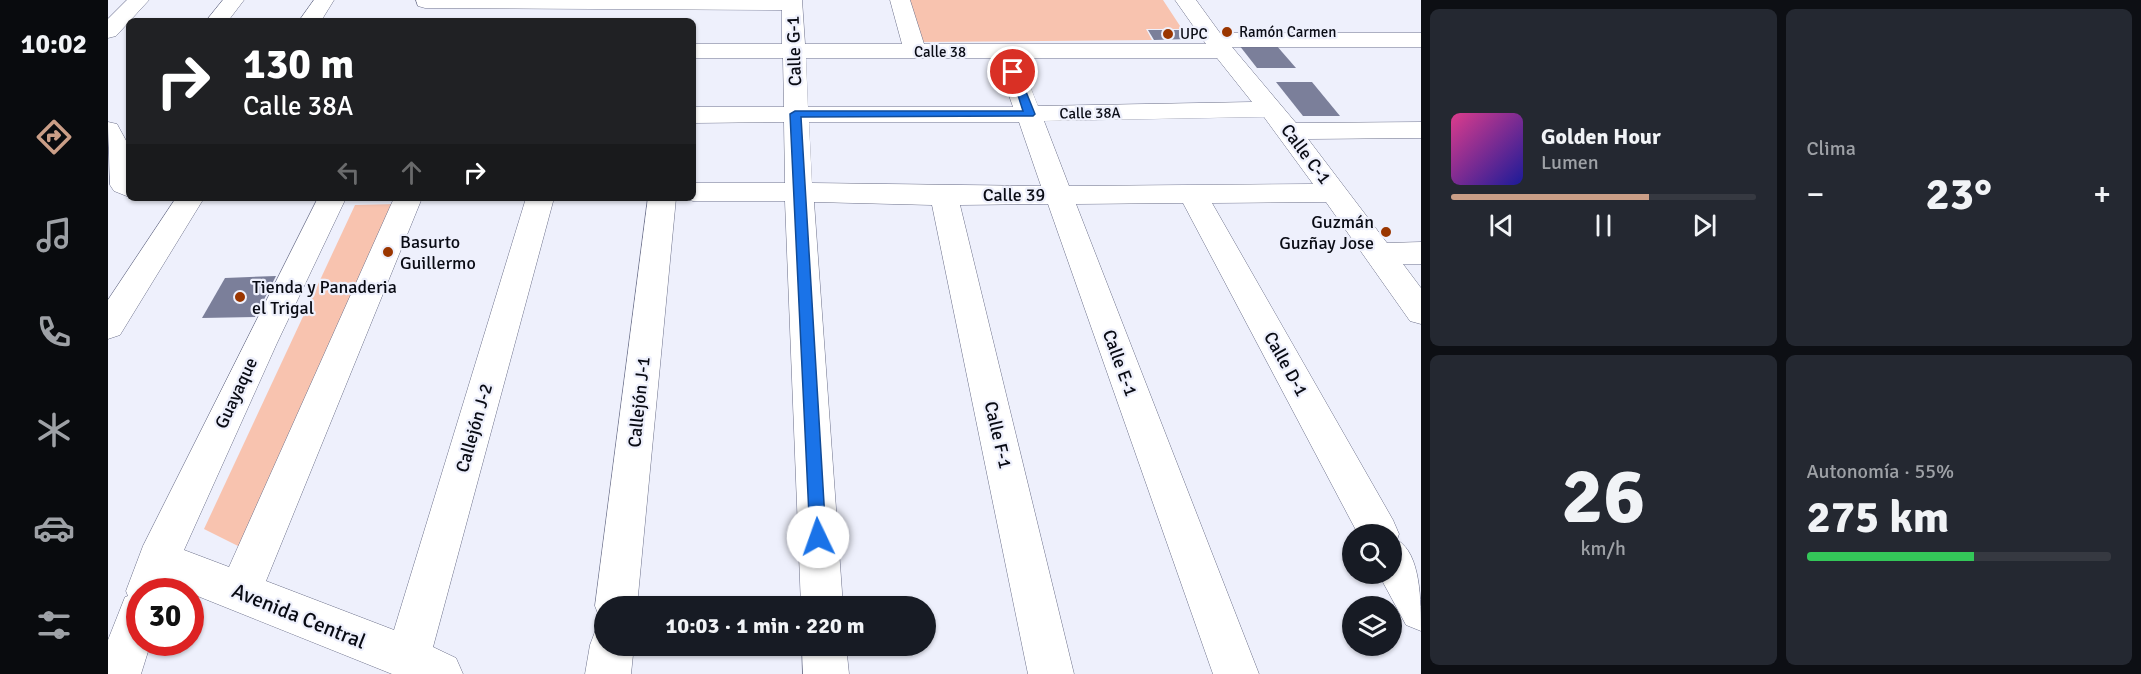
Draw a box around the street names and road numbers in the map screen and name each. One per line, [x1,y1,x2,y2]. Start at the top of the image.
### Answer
street label: Calle G-1 [782,15,806,87]
street label: Calle 38 [914,43,966,61]
street label: Calle 38A [1059,103,1121,123]
street label: Calle C-1 [1276,119,1336,189]
street label: Calle 39 [983,184,1045,206]
street label: Calle E-1 [1098,327,1142,399]
street label: Calle D-1 [1259,328,1313,400]
street label: Guayaque [210,354,262,432]
street label: Callejón J-1 [623,355,655,449]
street label: Callejón J-2 [451,381,497,475]
street label: Calle F-1 [980,399,1016,471]
street label: Avenida Central [228,577,370,655]

